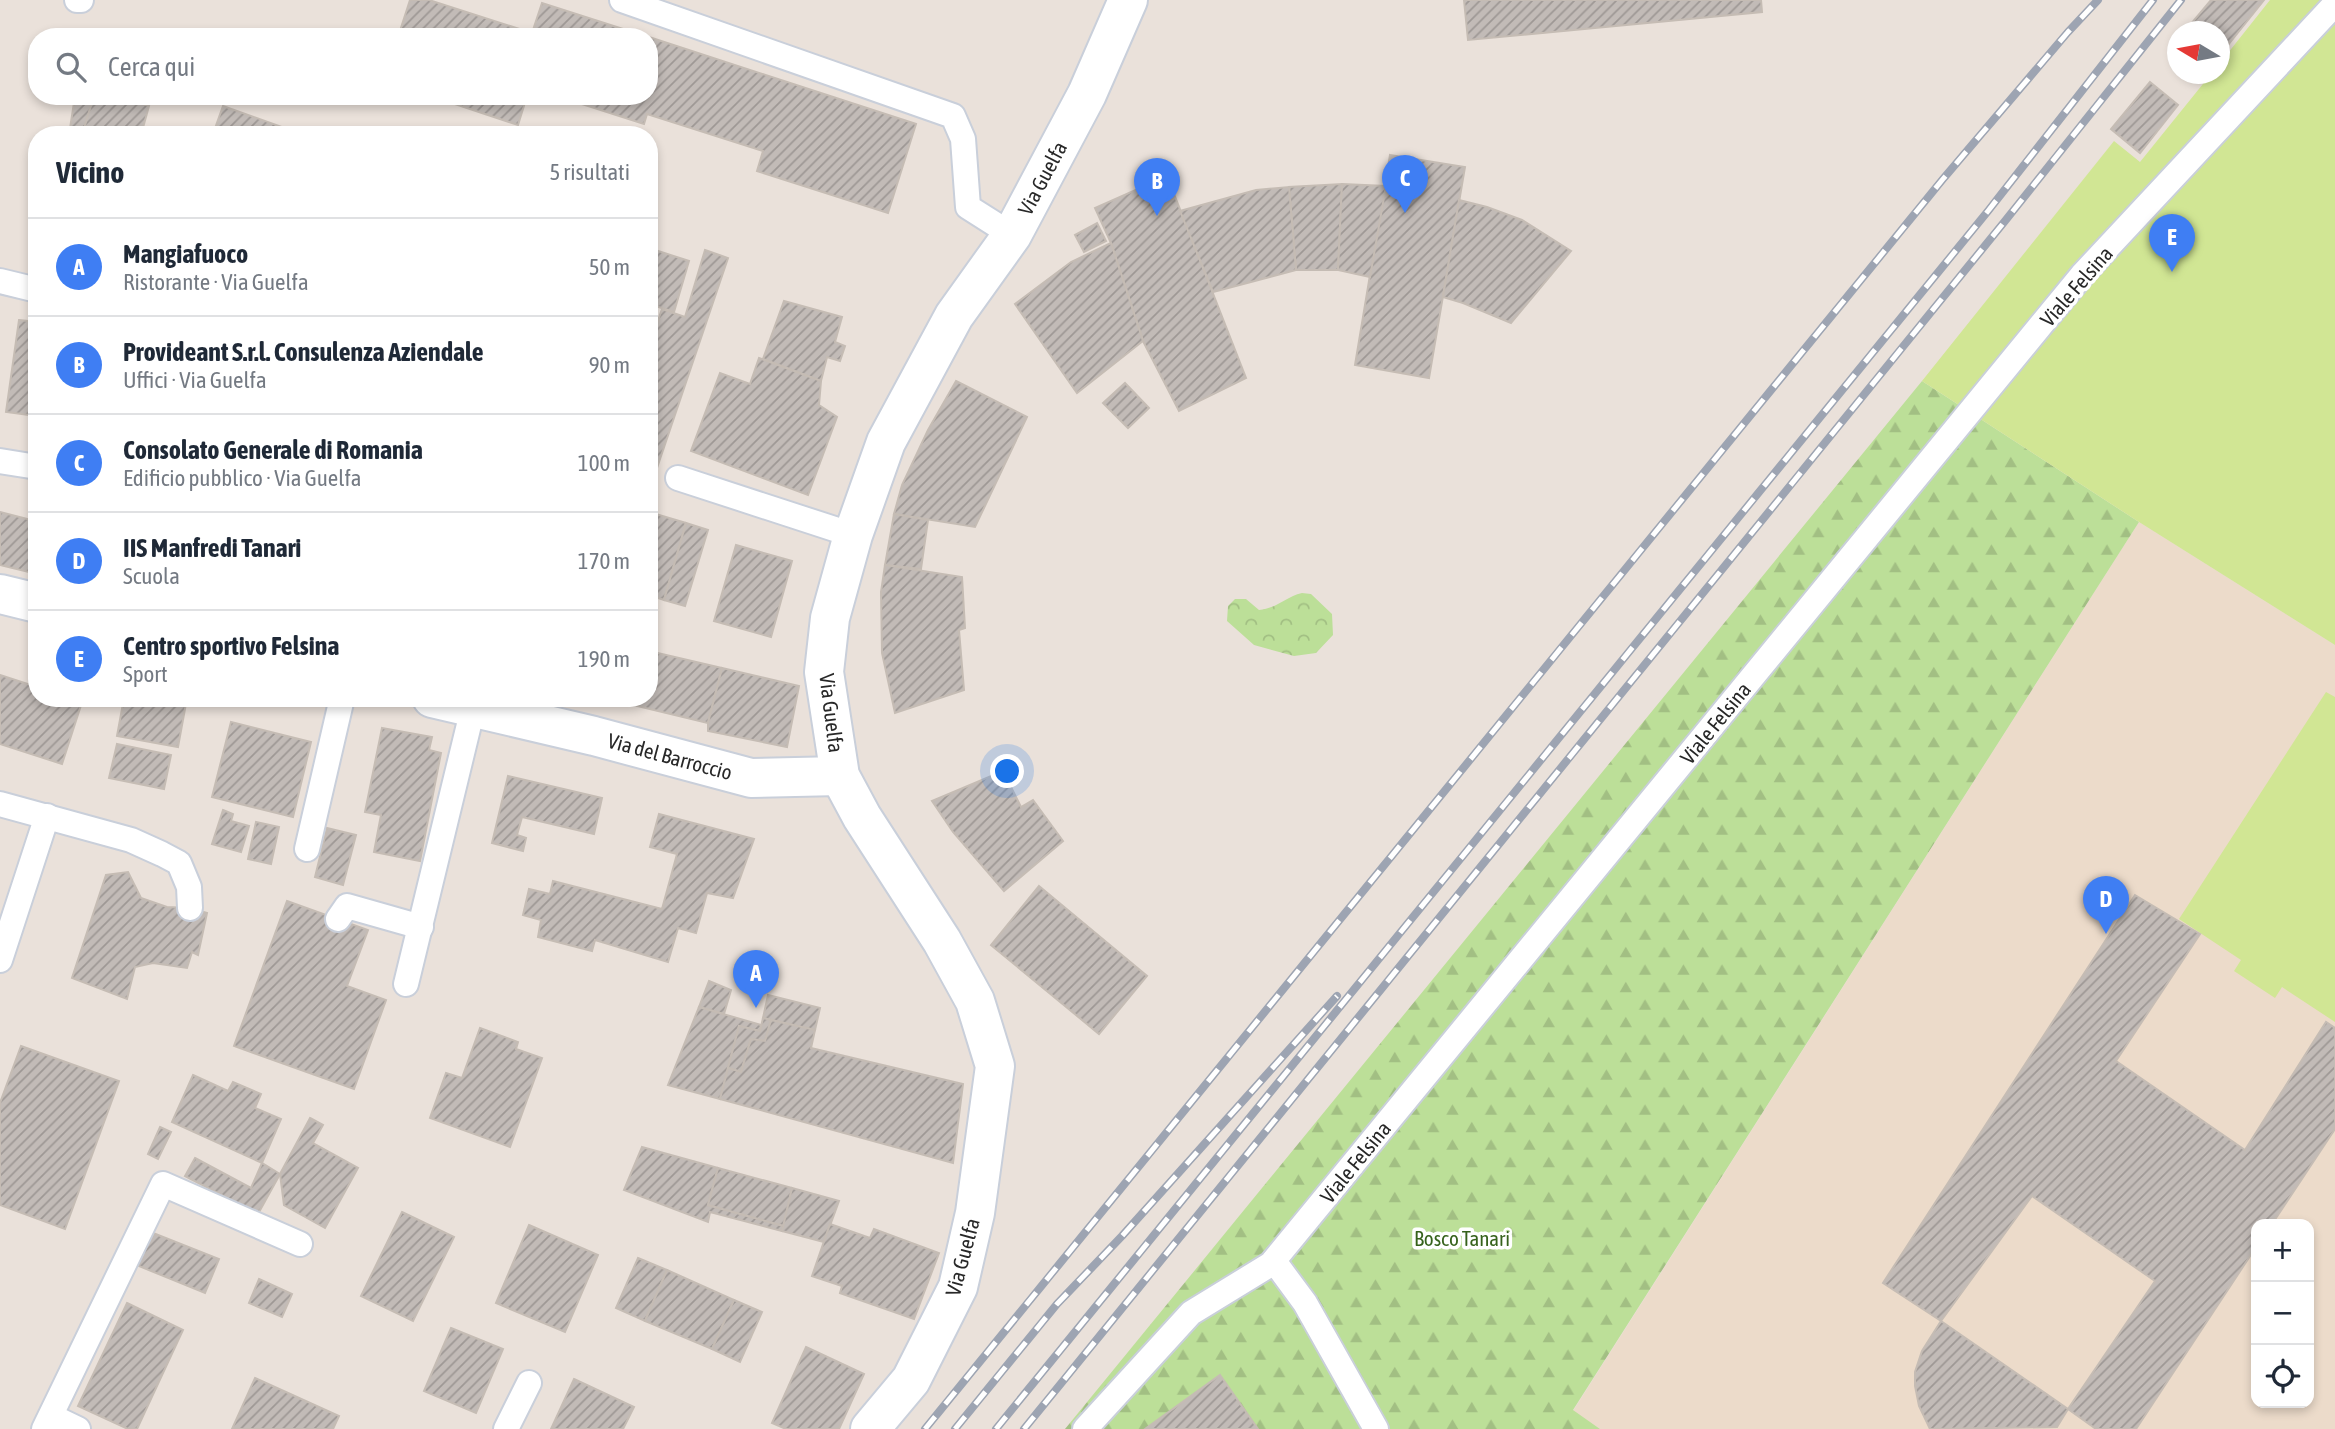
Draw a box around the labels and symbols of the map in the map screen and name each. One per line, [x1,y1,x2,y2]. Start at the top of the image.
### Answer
north arrow [2167,21,2230,84]
street label: Via Guelfa [1013,137,1071,219]
pin: C [1382,155,1428,213]
pin: B [1134,158,1180,216]
pin: E [2149,214,2195,272]
street label: Viale Felsina [2035,241,2117,331]
street label: Via Guelfa [815,672,849,754]
street label: Viale Felsina [1675,677,1755,769]
street label: Via del Barroccio [605,728,735,784]
your location [990,754,1024,788]
pin: D [2083,876,2129,934]
pin: A [733,950,779,1008]
street label: Viale Felsina [1315,1116,1395,1208]
street label: Via Guelfa [940,1215,984,1299]
park label: Bosco Tanari [1414,1226,1510,1250]

